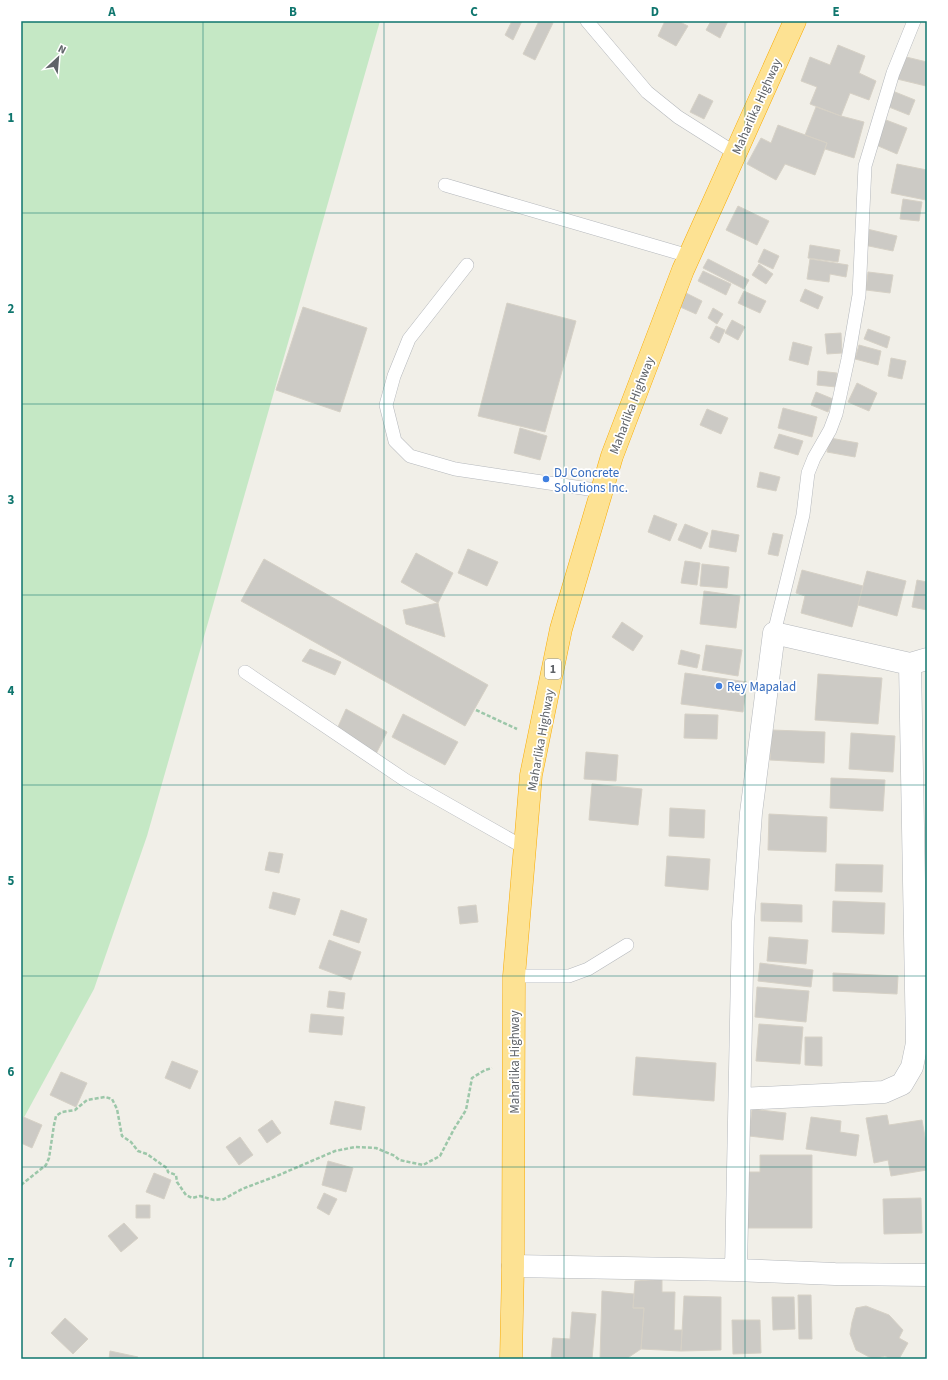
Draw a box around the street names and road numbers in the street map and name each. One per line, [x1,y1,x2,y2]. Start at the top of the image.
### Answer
street label: Maharlika Highway [728,56,786,157]
street label: Maharlika Highway [605,354,659,457]
road number: 1 [545,659,561,679]
street label: Maharlika Highway [523,688,559,793]
street label: Maharlika Highway [506,1010,524,1114]

